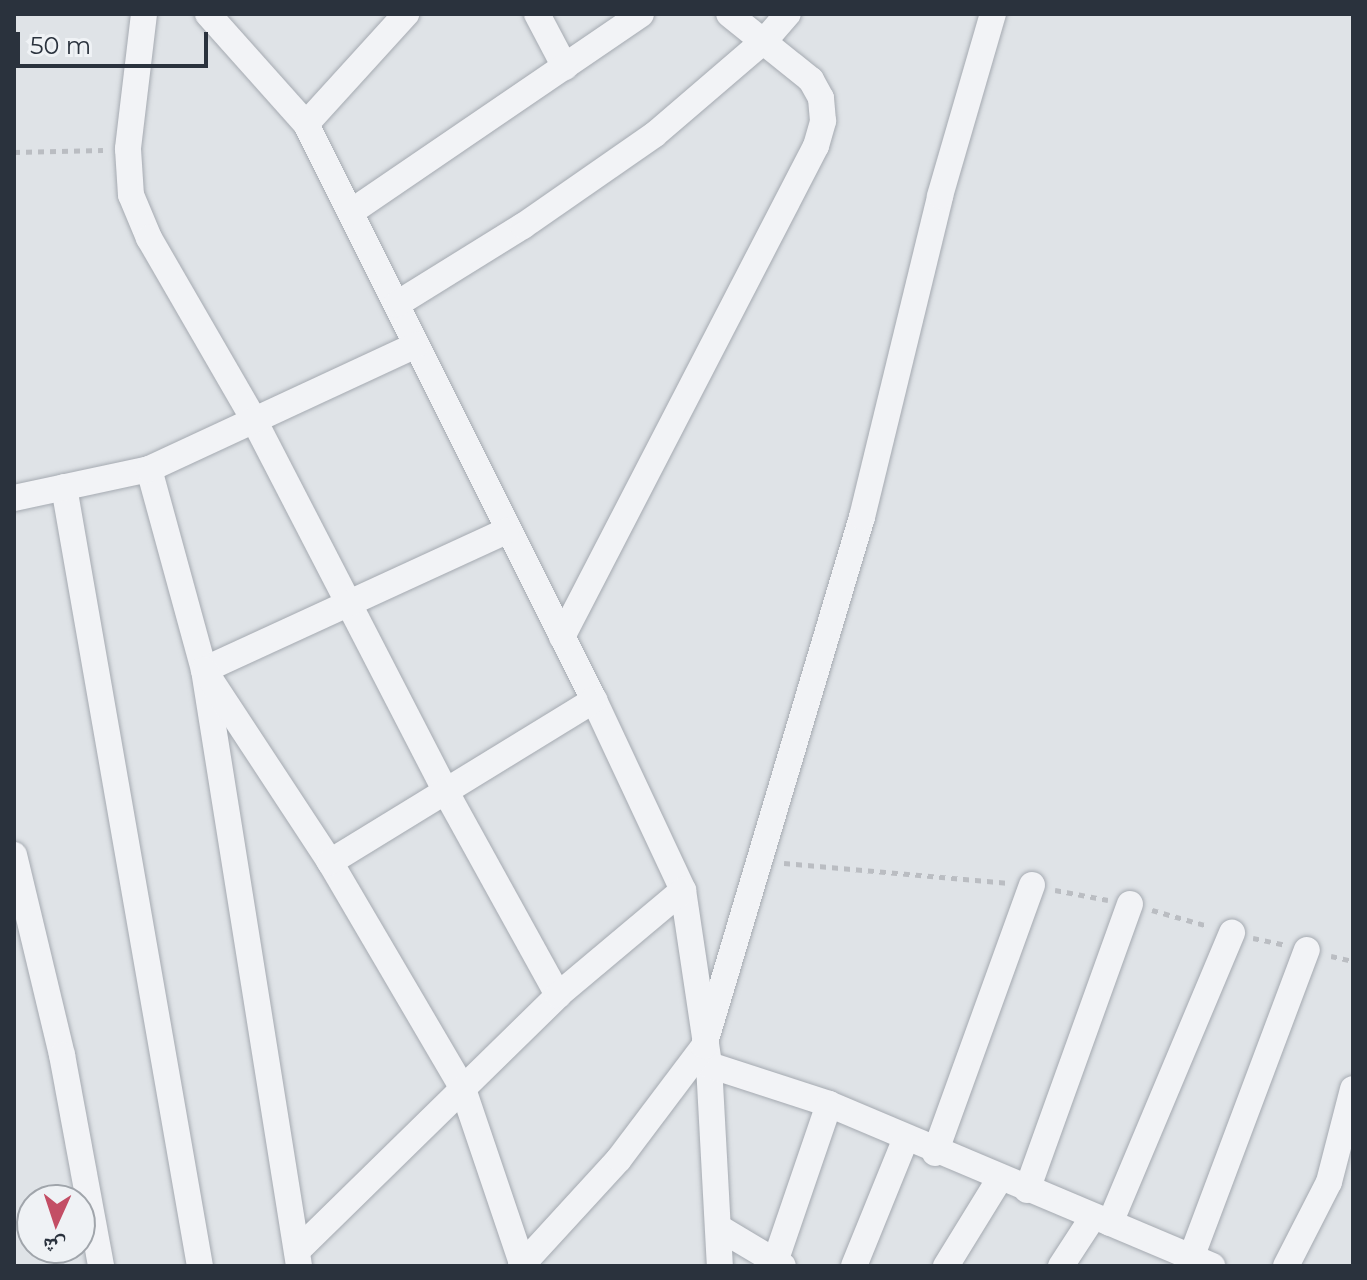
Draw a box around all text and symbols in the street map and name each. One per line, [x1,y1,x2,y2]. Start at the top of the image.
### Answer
scale bar [20,16,212,66]
text: 50 m [30,31,91,60]
north arrow [16,1184,96,1264]
text: ش [42,1232,67,1261]

